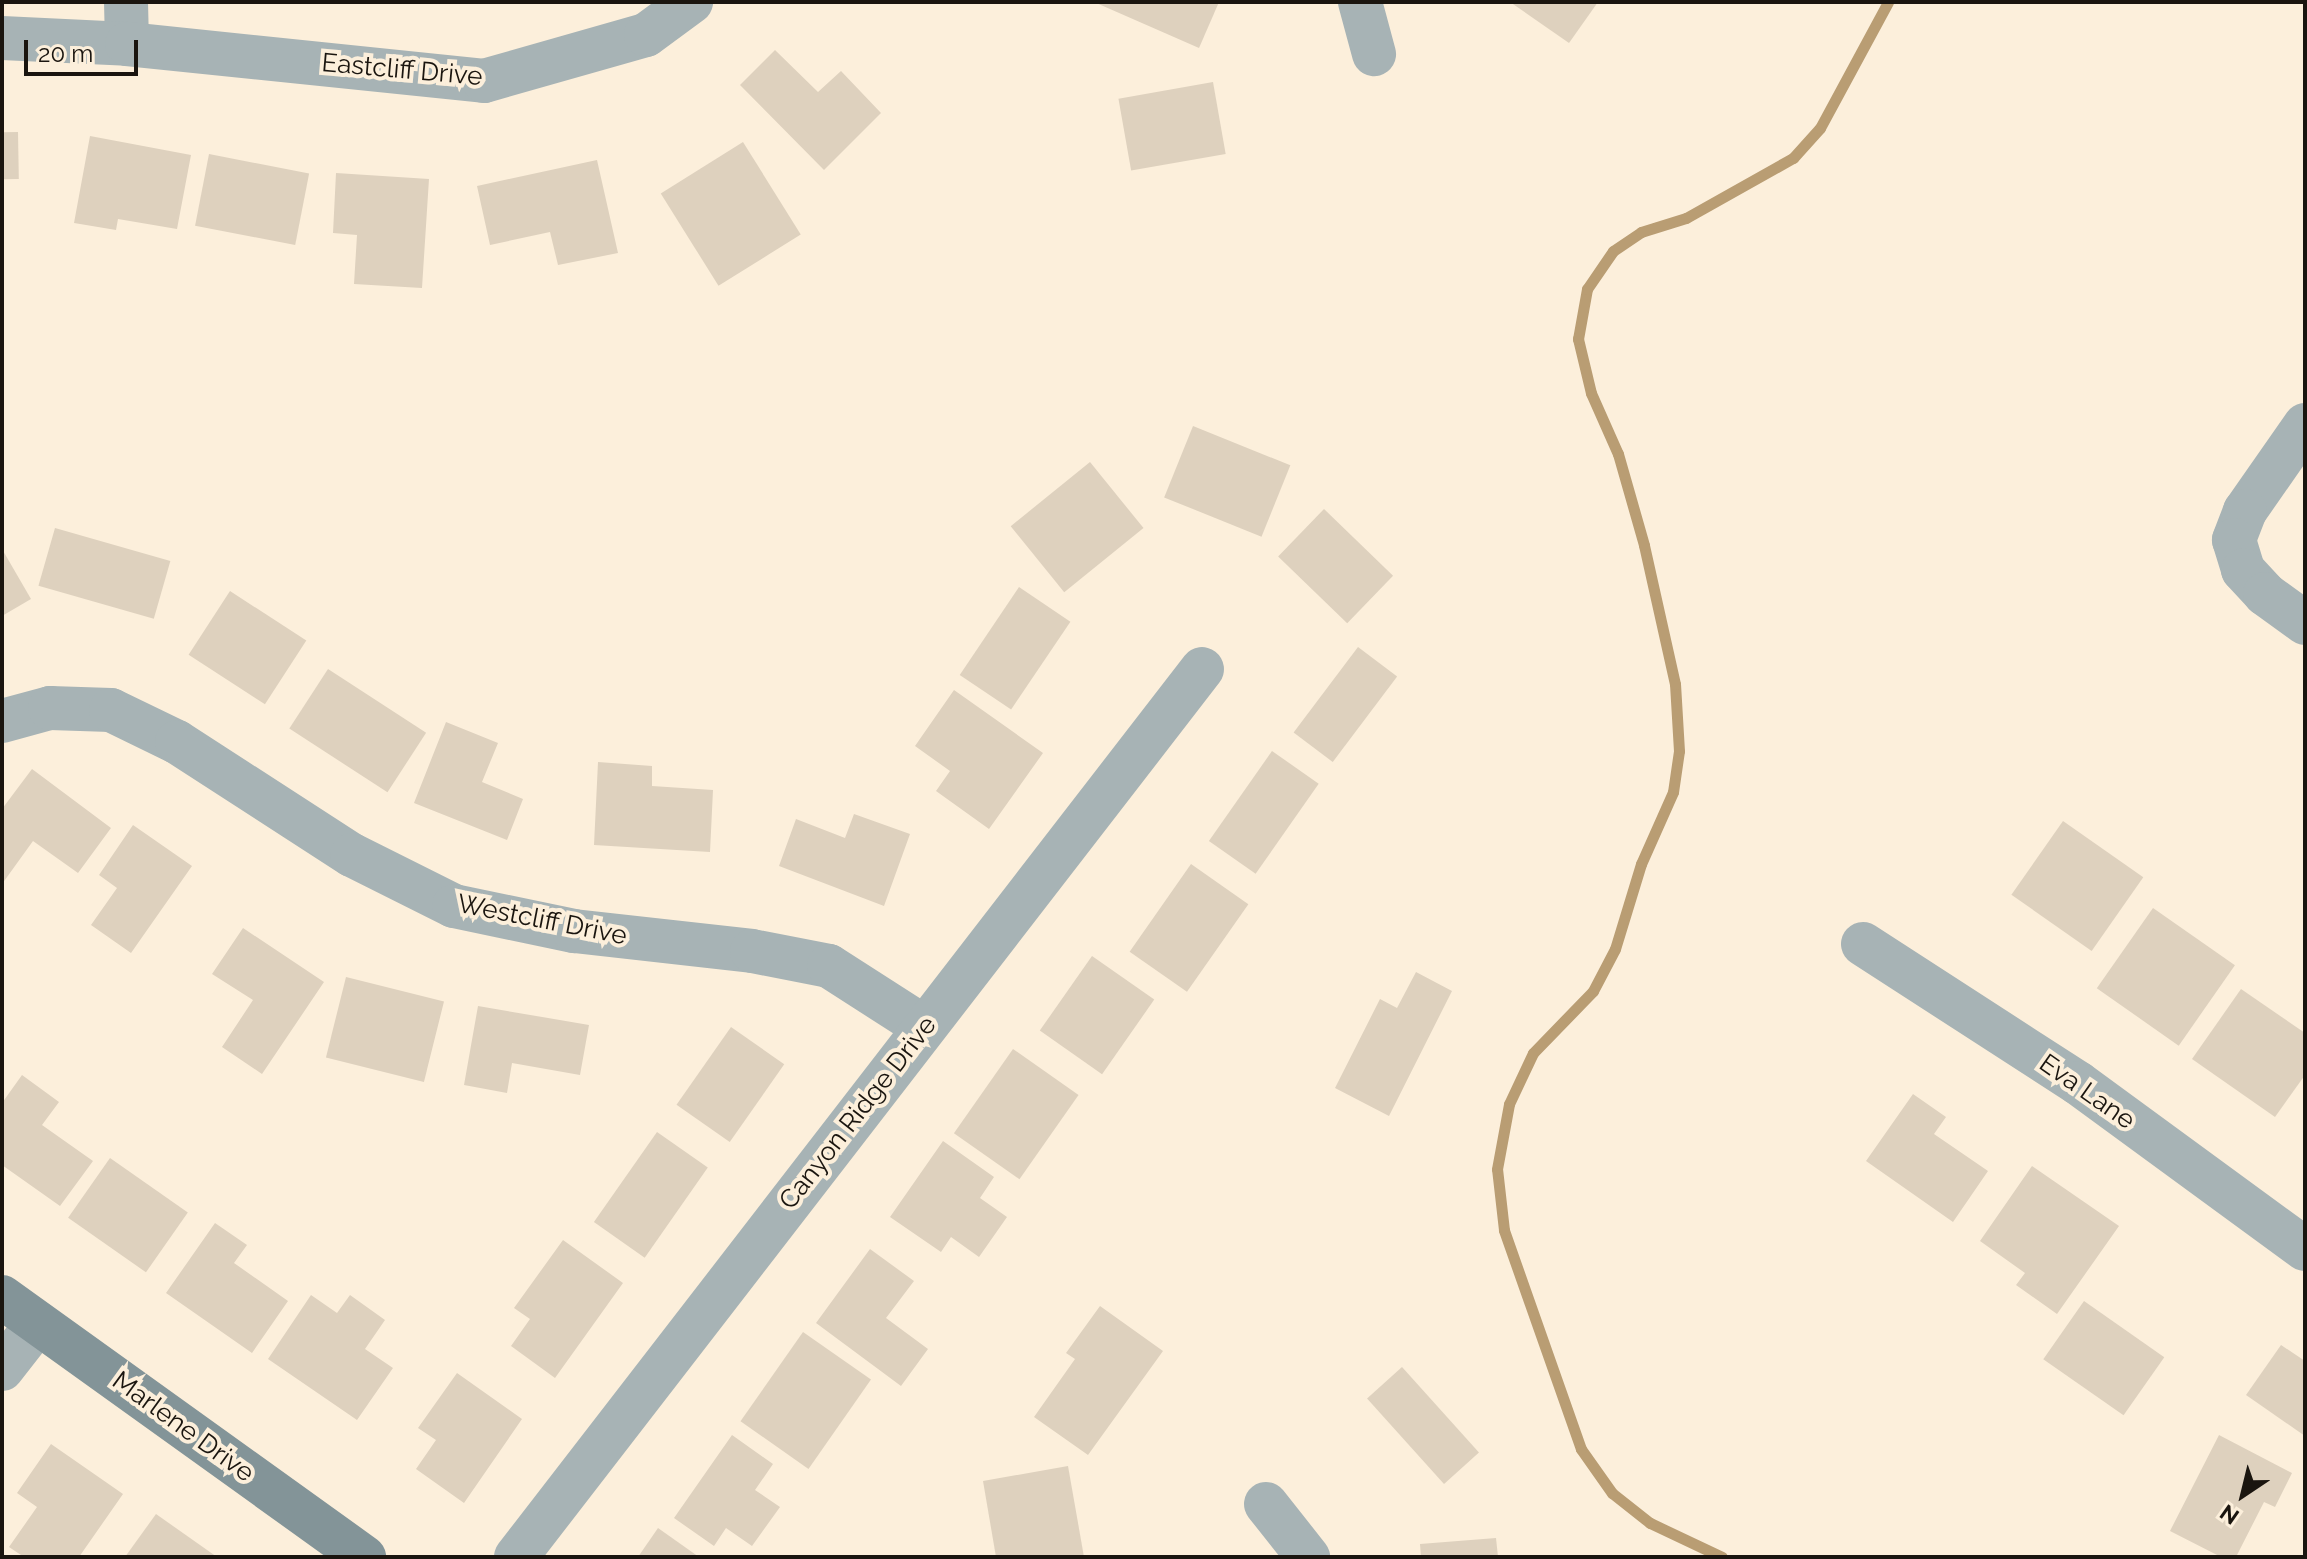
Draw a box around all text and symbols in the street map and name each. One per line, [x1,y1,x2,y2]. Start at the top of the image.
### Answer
scale bar [28,24,142,74]
text: 20 m [38,39,93,68]
street label: Eastcliff Drive [320,47,484,93]
street label: Westcliff Drive [454,888,630,952]
street label: Canyon Ridge Drive [773,1010,943,1216]
street label: Eva Lane [2033,1048,2141,1136]
street label: Marlene Drive [106,1365,260,1489]
north arrow [2203,1455,2283,1535]
text: N [2215,1499,2244,1530]

